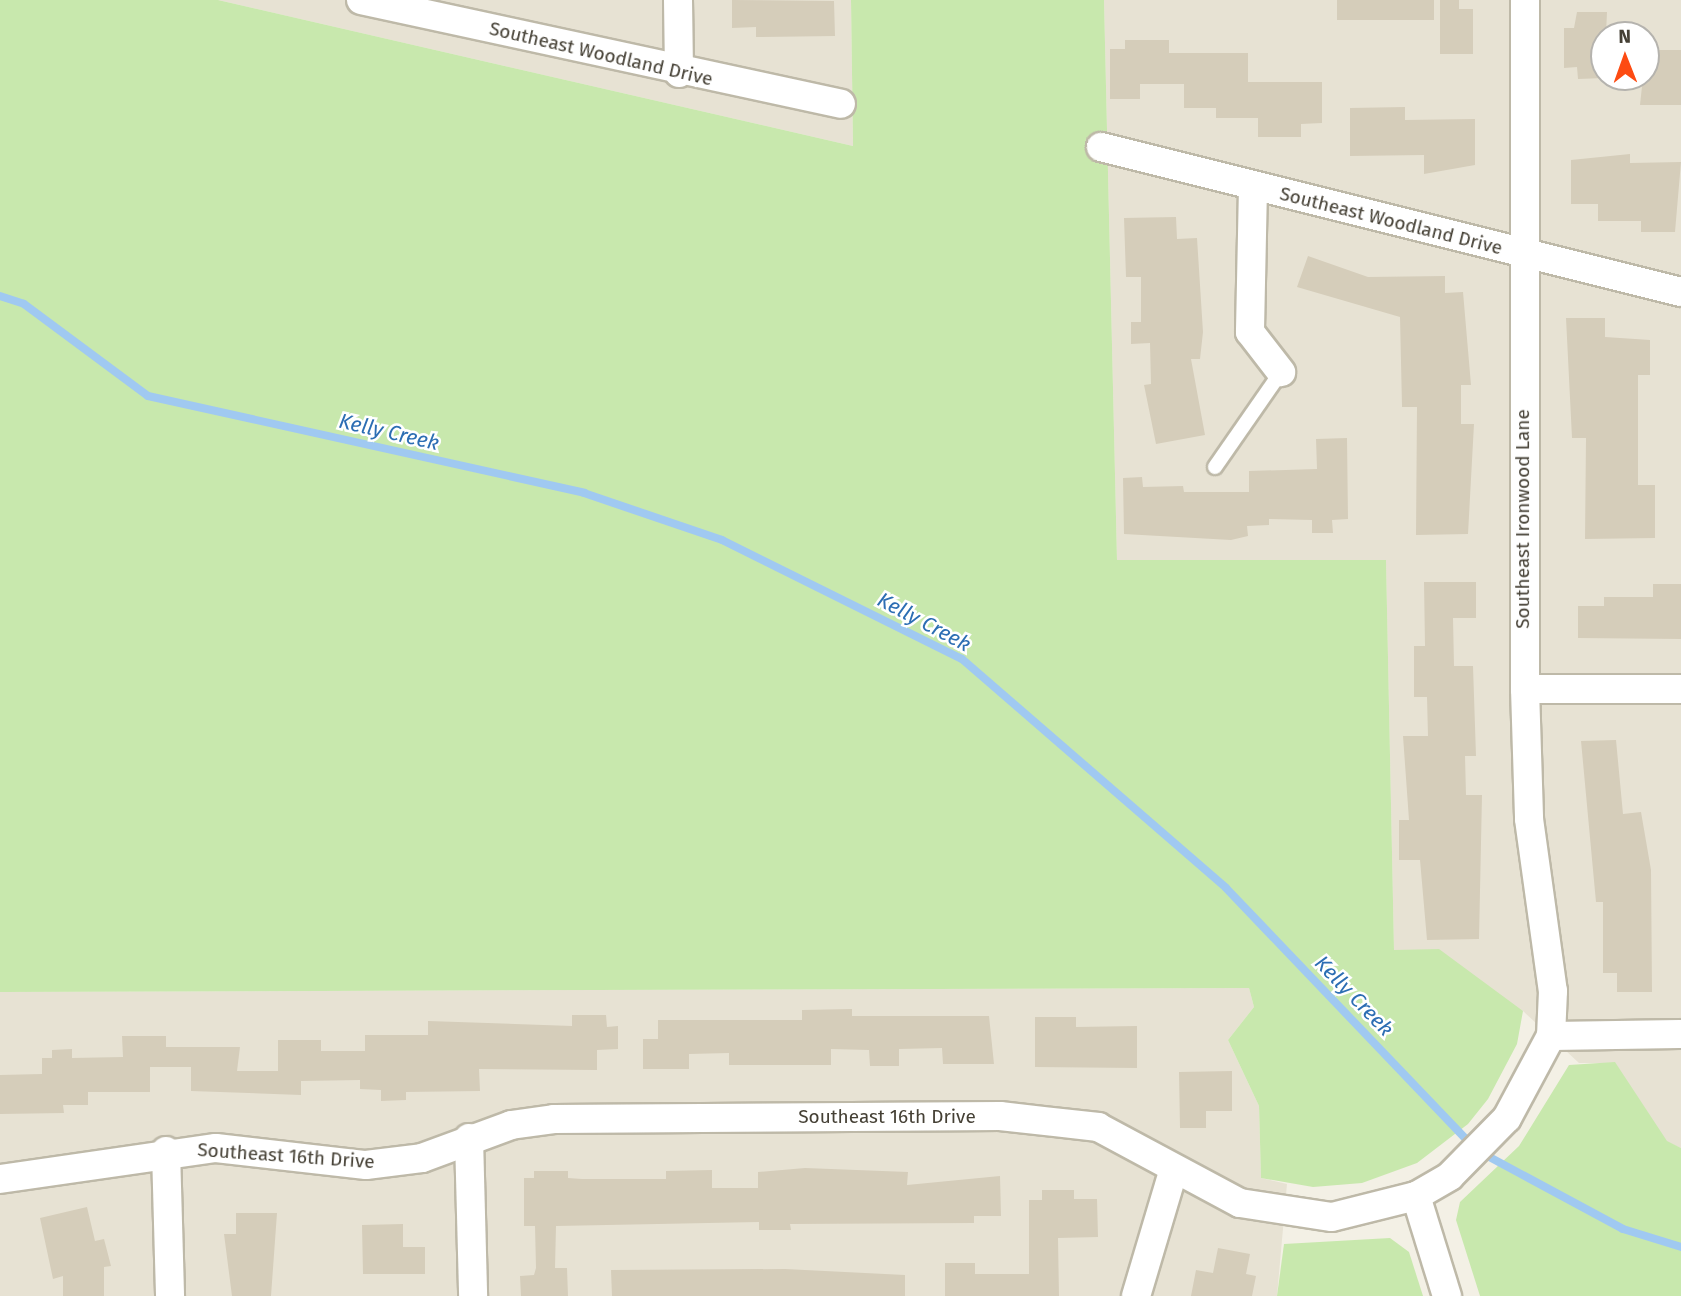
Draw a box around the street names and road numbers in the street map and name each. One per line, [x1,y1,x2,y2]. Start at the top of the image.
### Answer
street label: Southeast Woodland Drive [487,17,715,91]
street label: Southeast Woodland Drive [1277,182,1505,260]
street label: Southeast Ironwood Lane [1512,409,1534,629]
street label: Southeast 16th Drive [798,1106,976,1128]
street label: Southeast 16th Drive [197,1138,375,1174]

